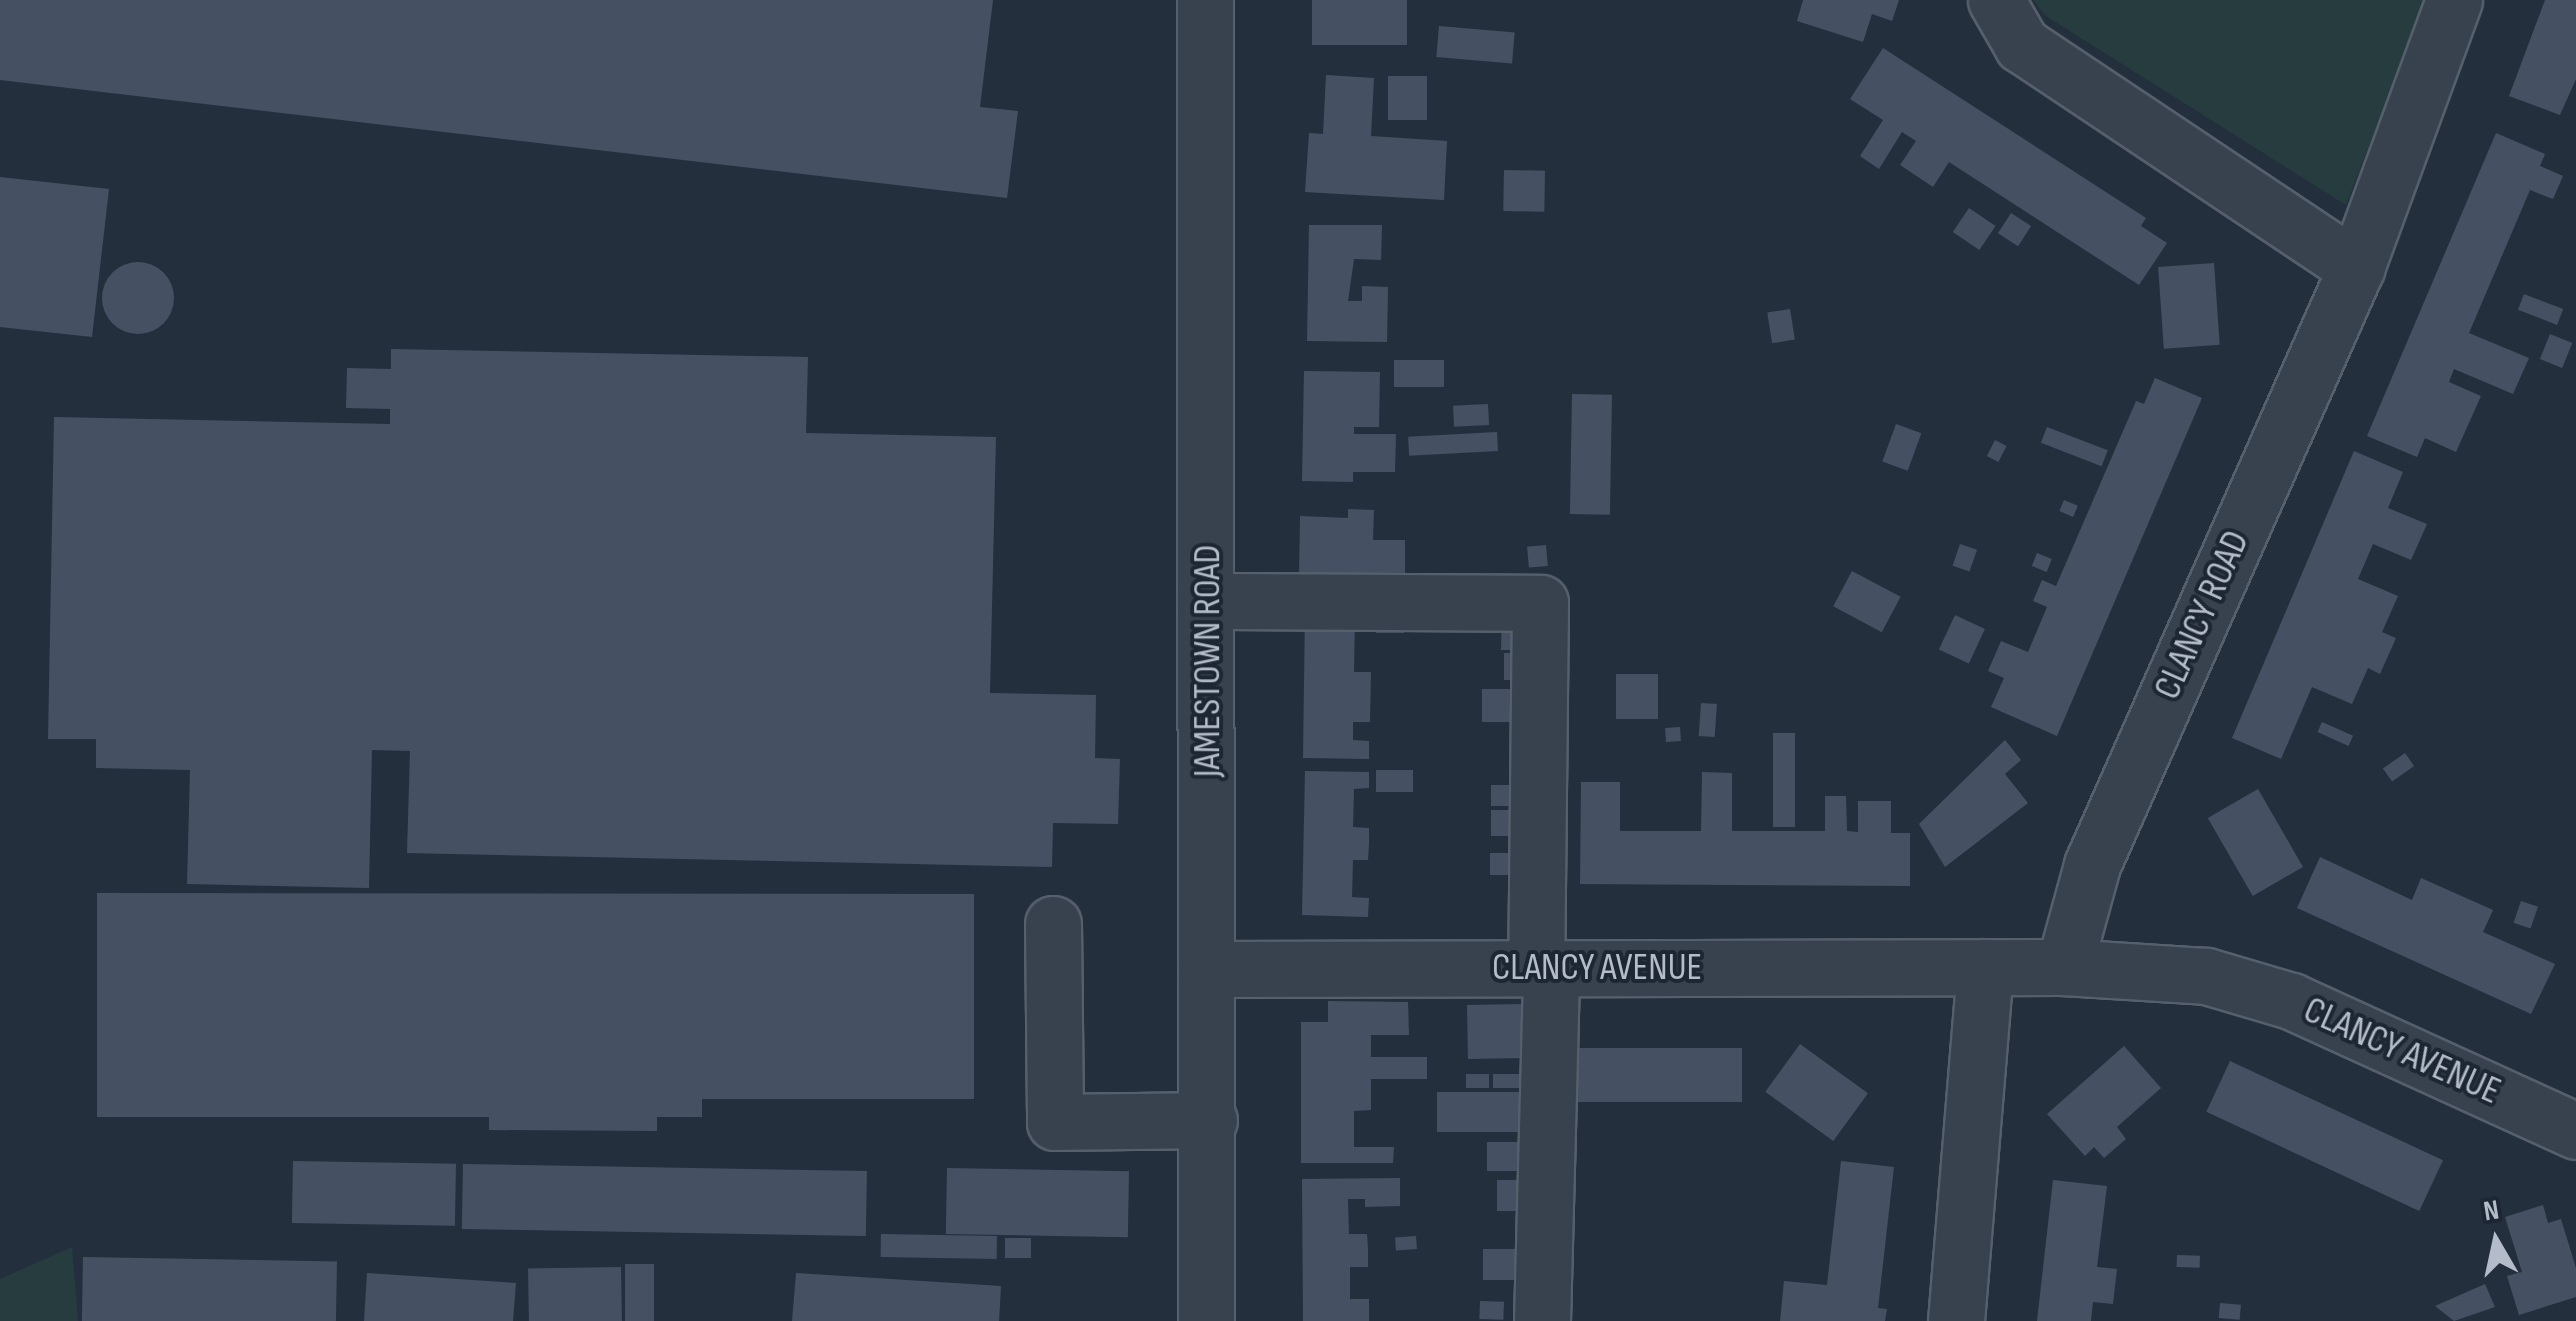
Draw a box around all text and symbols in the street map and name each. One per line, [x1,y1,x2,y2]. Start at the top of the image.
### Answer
street label: CLANCY ROAD [2145,524,2259,706]
street label: JAMESTOWN ROAD [1185,545,1231,777]
street label: CLANCY AVENUE [1492,945,1702,991]
street label: CLANCY AVENUE [2297,987,2507,1115]
north arrow [2446,1191,2546,1291]
text: N [2481,1193,2501,1228]

